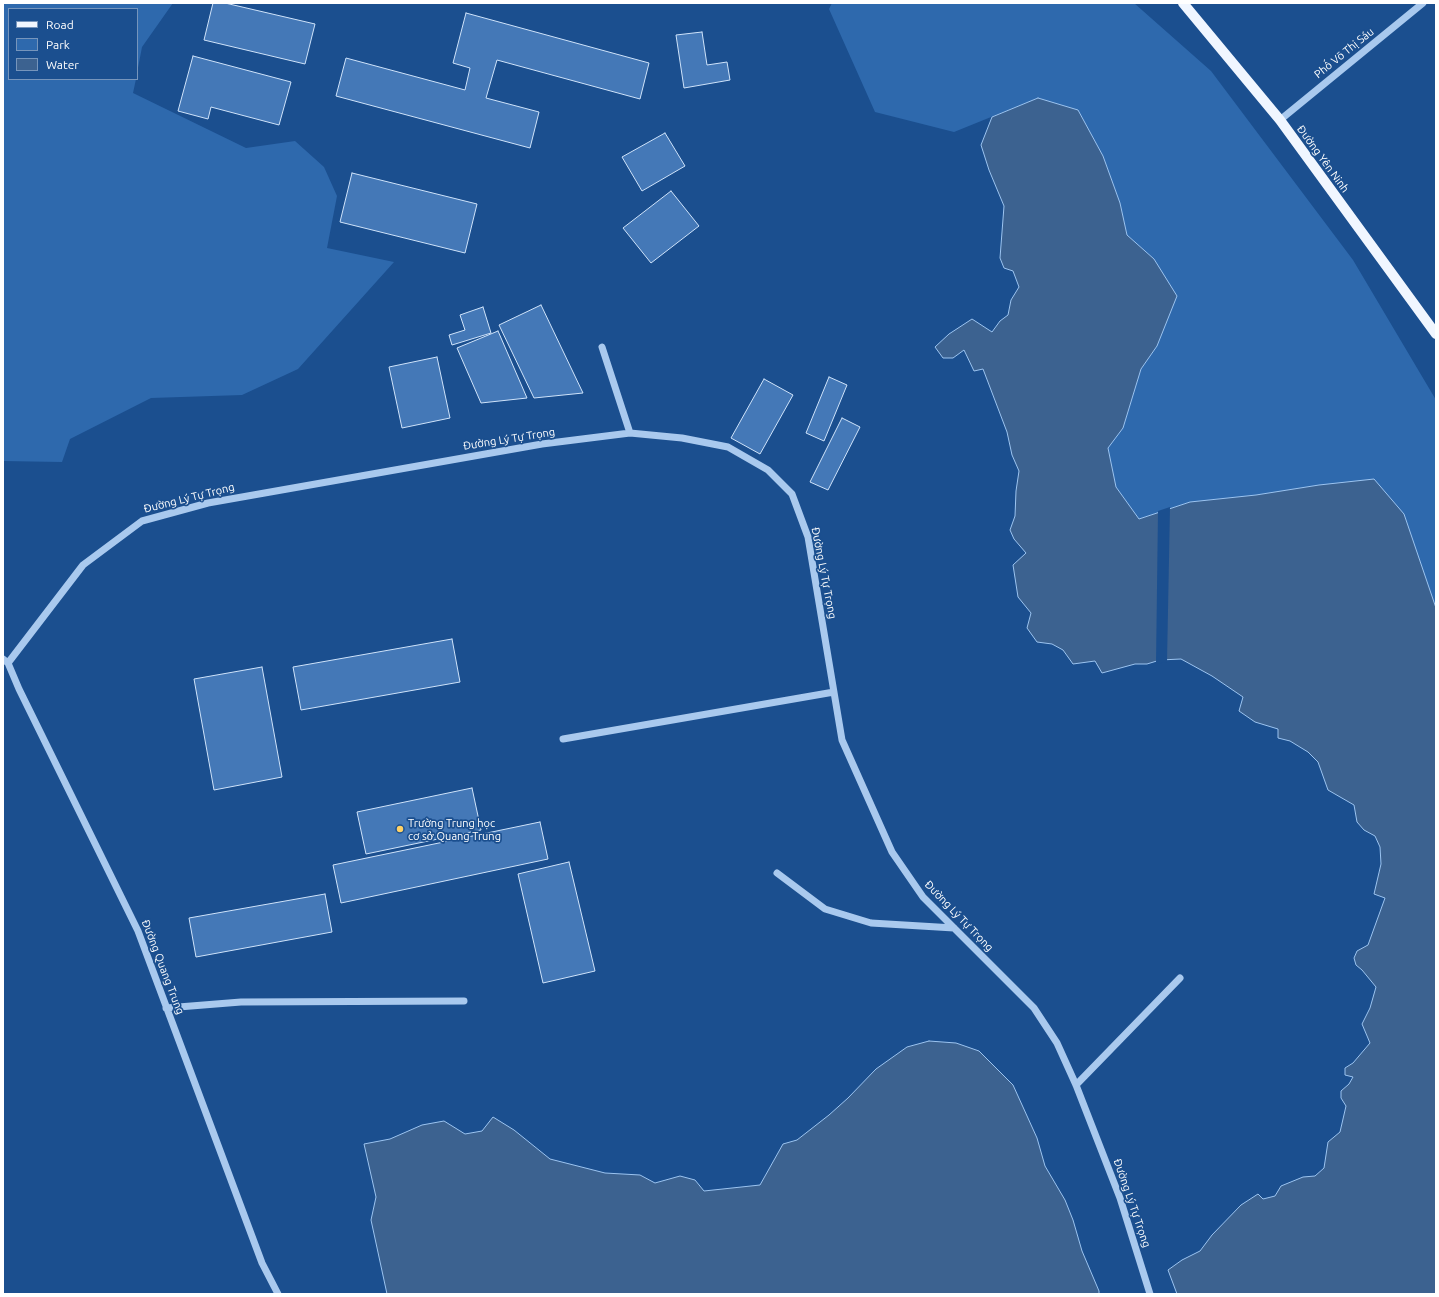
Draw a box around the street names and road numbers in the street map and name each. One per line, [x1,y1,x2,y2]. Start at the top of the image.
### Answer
street label: Phố Võ Thị Sáu [1312,25,1376,81]
street label: Đường Yên Ninh [1294,123,1352,195]
street label: Đường Lý Tự Trọng [462,425,556,453]
street label: Đường Lý Tự Trọng [142,480,236,516]
street label: Đường Lý Tự Trọng [809,526,839,620]
street label: Đường Lý Tự Trọng [922,878,996,954]
street label: Đường Quang Trung [139,918,187,1016]
street label: Đường Lý Tự Trọng [1111,1157,1153,1249]

